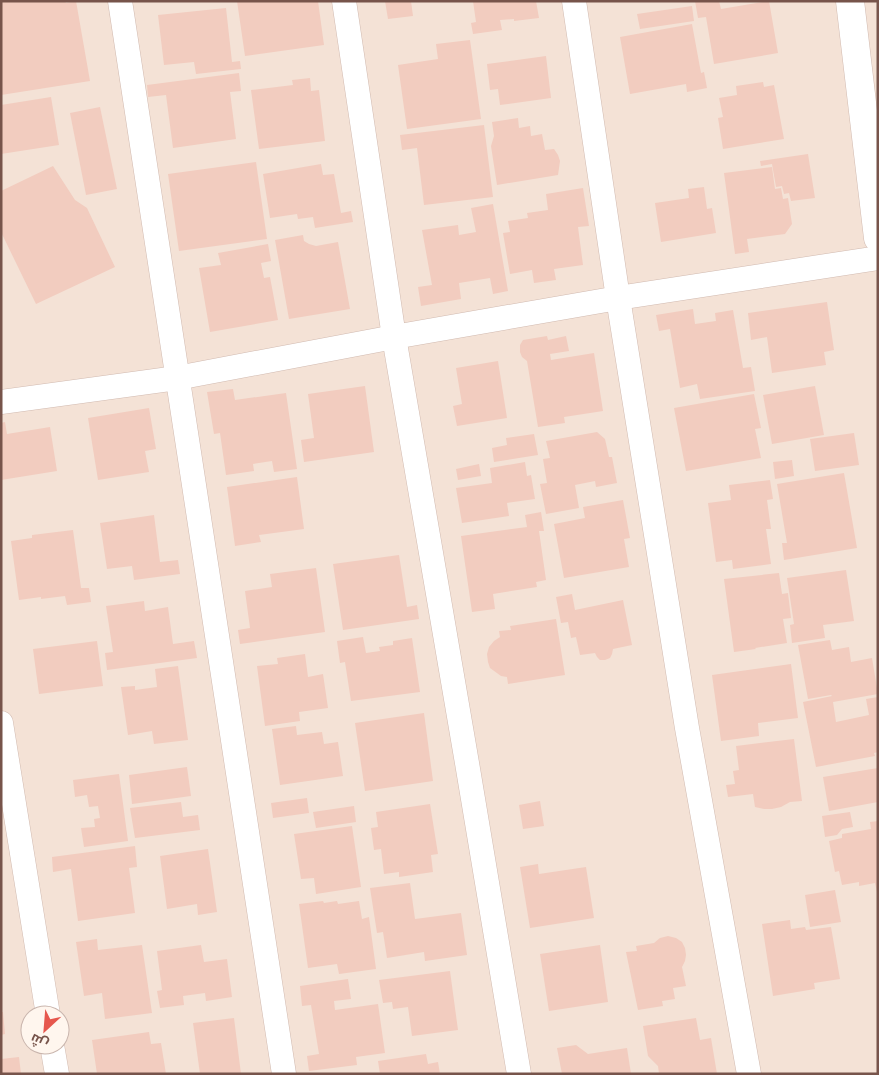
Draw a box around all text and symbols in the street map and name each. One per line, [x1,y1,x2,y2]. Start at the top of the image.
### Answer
north arrow [20,1005,70,1055]
text: ش [28,1030,51,1053]

